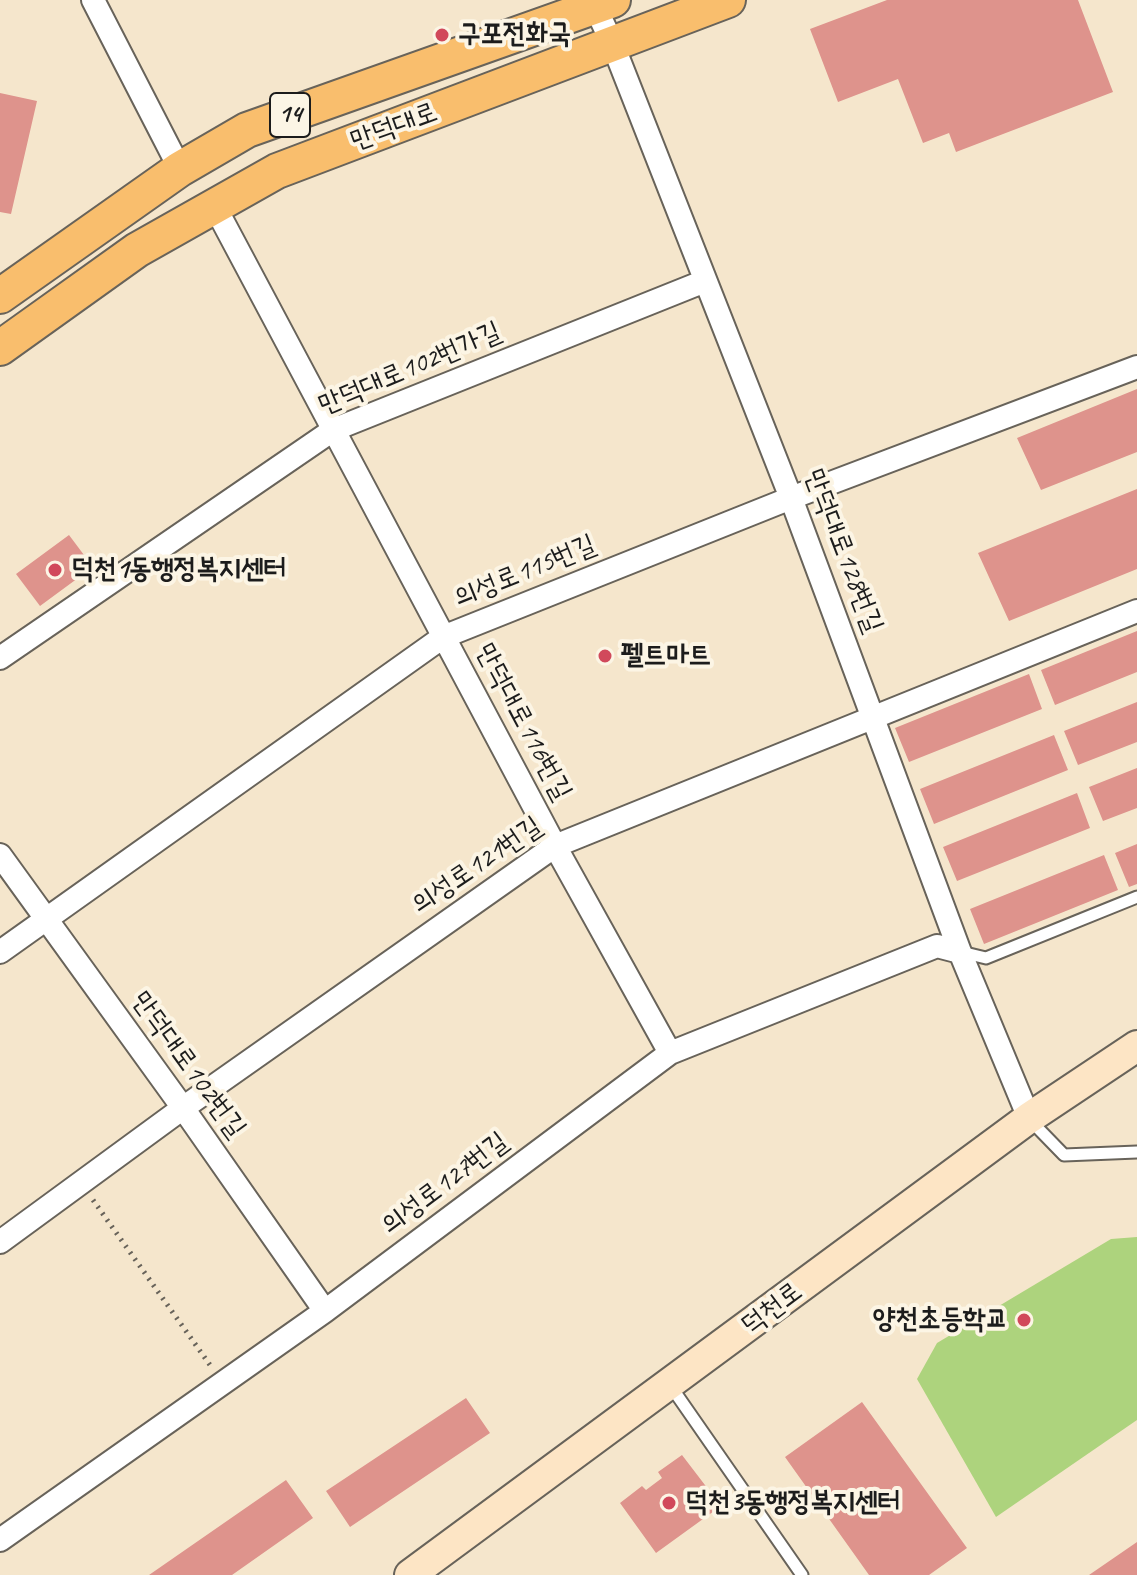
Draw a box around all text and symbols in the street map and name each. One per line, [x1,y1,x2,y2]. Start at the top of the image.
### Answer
place label: 구포전화국 [458,18,571,52]
marker: 구포전화국 [433,26,451,44]
road number: 14 [270,93,310,137]
street label: 만덕대로 [346,96,442,158]
street label: 만덕대로102번가길 [313,315,507,423]
street label: 만덕대로128번길 [796,464,890,638]
street label: 의성로115번길 [449,528,601,616]
place label: 덕천1동행정복지센터 [71,553,286,587]
marker: 덕천1동행정복지센터 [46,561,64,579]
street label: 만덕대로116번길 [468,638,578,806]
place label: 펠트마트 [621,639,711,673]
marker: 펠트마트 [596,647,614,665]
street label: 의성로121번길 [405,810,549,922]
street label: 만덕대로102번길 [124,985,252,1145]
street label: 의성로127번길 [375,1125,515,1243]
street label: 덕천로 [735,1275,809,1343]
place label: 양천초등학교 [873,1303,1008,1337]
marker: 양천초등학교 [1015,1311,1033,1329]
place label: 덕천3동행정복지센터 [685,1486,900,1520]
marker: 덕천3동행정복지센터 [660,1494,678,1512]

